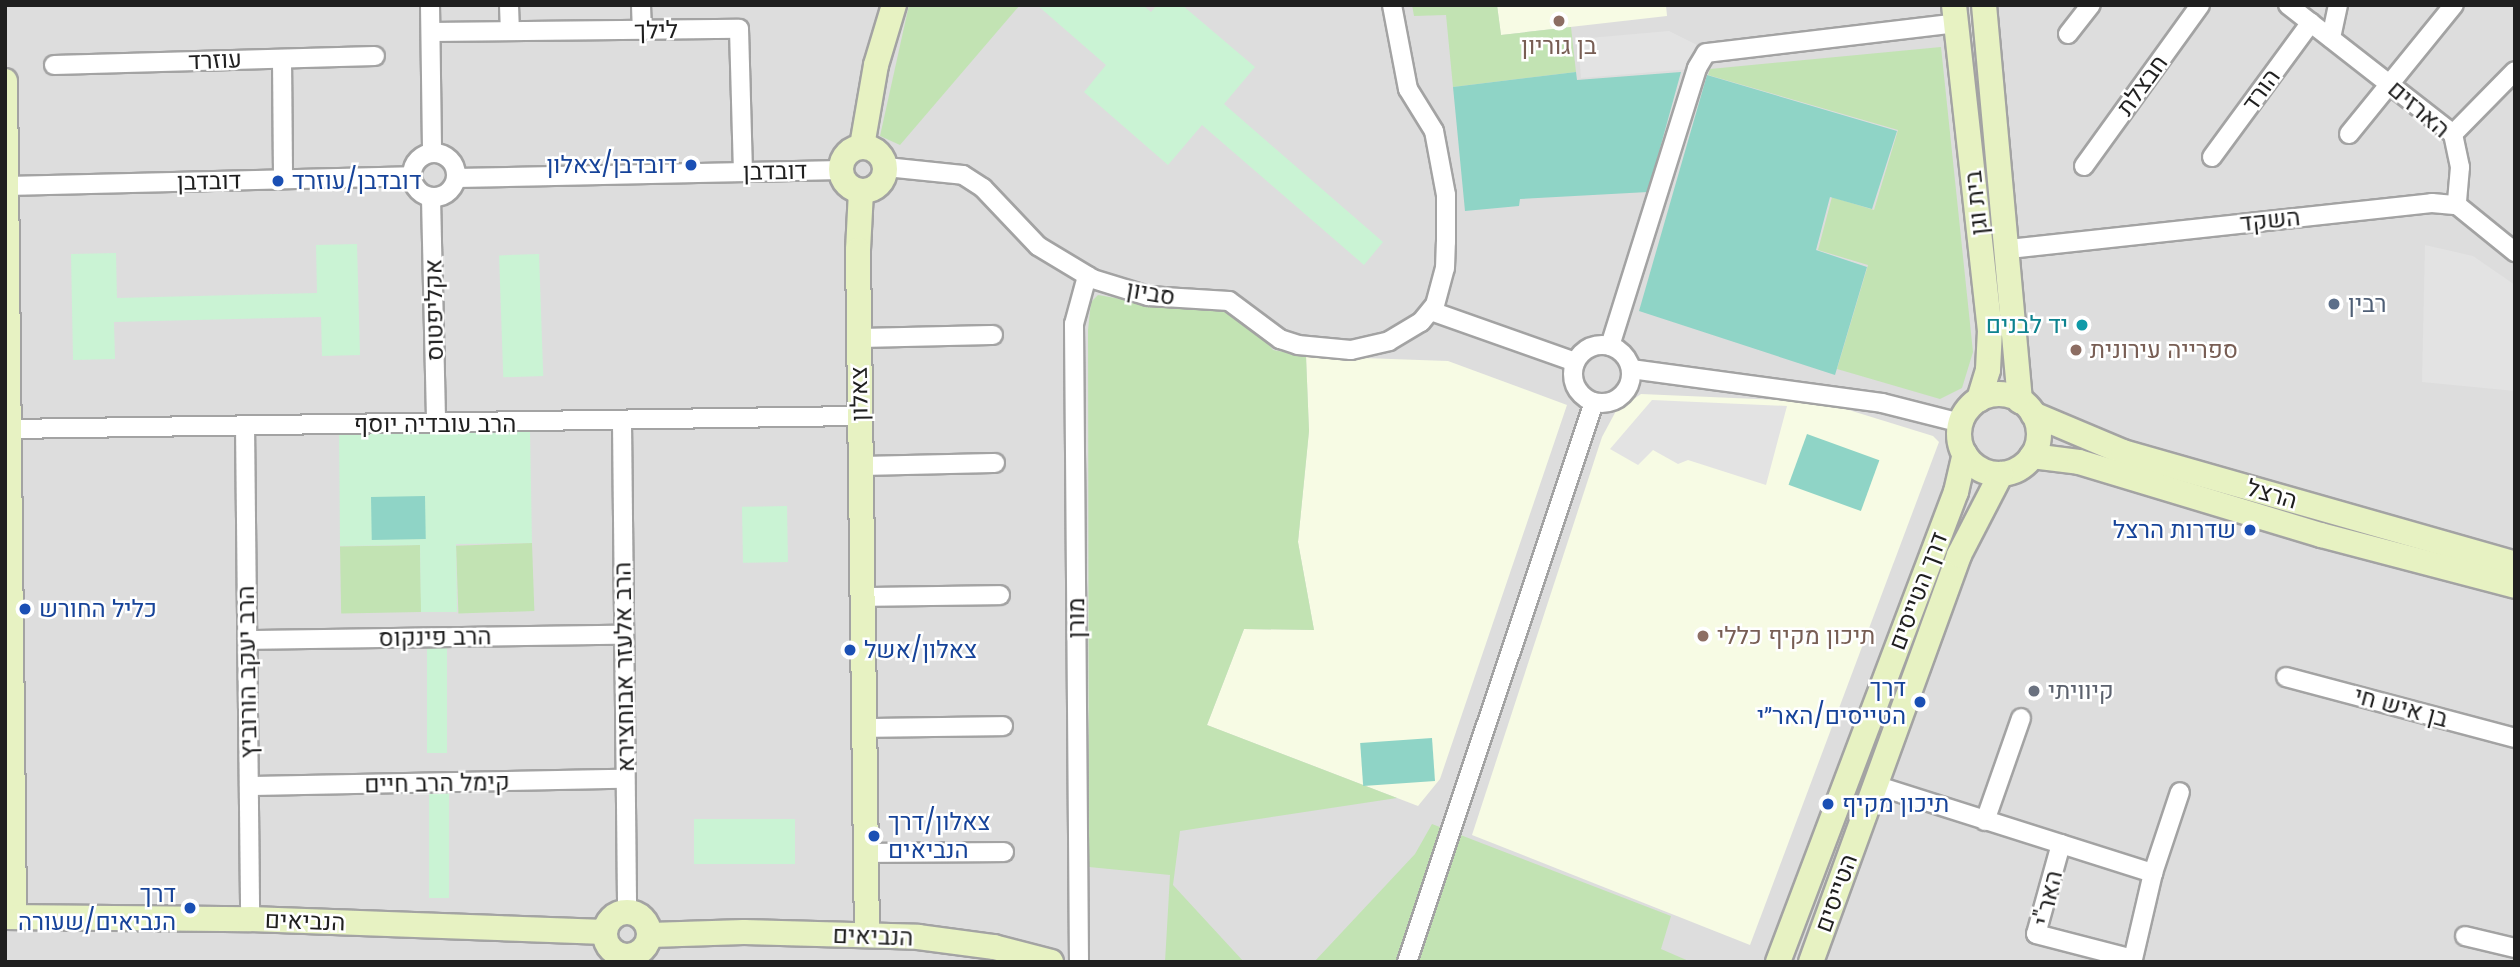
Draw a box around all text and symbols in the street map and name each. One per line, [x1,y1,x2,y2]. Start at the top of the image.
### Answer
marker: בן גוריון [1551,13,1567,29]
street label: לילך [634,15,678,45]
place label: בן גוריון [1521,32,1597,60]
street label: עוזרד [188,45,242,75]
street label: חבצלת [2110,49,2174,121]
street label: הורד [2236,63,2286,117]
street label: הארזים [2382,74,2456,144]
place label: דובדבן/צאלון [546,151,677,179]
street label: דובדבן [743,156,807,186]
marker: דובדבן/צאלון [683,157,699,173]
street label: דובדבן [177,166,241,196]
place label: דובדבן/עוזרד [292,167,421,195]
street label: בית וגן [1958,169,1994,237]
marker: דובדבן/עוזרד [270,173,286,189]
street label: השקד [2238,203,2302,237]
street label: אקליפטוס [419,259,449,361]
street label: סביון [1124,275,1178,311]
place label: רבין [2348,290,2387,318]
marker: רבין [2326,296,2342,312]
place label: יד לבנים [1986,311,2068,339]
marker: יד לבנים [2074,317,2090,333]
place label: ספרייה עירונית [2090,336,2238,364]
marker: ספרייה עירונית [2068,342,2084,358]
street label: צאלון [844,366,874,422]
street label: הרב עובדיה יוסף [354,410,516,438]
street label: הרצל [2243,473,2301,515]
place label: שדרות הרצל [2113,516,2236,544]
marker: שדרות הרצל [2242,522,2258,538]
street label: דרך הטייסים [1882,528,1954,654]
street label: הרב אלעזר אבוחצירא [608,562,640,772]
street label: הרב יעקב הורוביץ [231,585,263,759]
place label: כליל החורש [39,595,157,623]
street label: מורן [1062,598,1090,638]
marker: כליל החורש [17,601,33,617]
street label: הרב פינקוס [378,622,492,652]
place label: תיכון מקיף כללי [1717,622,1875,650]
marker: תיכון מקיף כללי [1695,628,1711,644]
place label: צאלון/אשל [864,636,977,664]
marker: צאלון/אשל [842,642,858,658]
place label: דרך הטייסים/האר״י [1757,674,1906,730]
place label: קיוויתי [2048,677,2114,705]
street label: בן איש חי [2351,681,2451,733]
marker: קיוויתי [2026,683,2042,699]
marker: דרך הטייסים/האר״י [1912,694,1928,710]
street label: קימל הרב חיים [364,767,510,799]
place label: תיכון מקיף [1842,790,1949,818]
marker: תיכון מקיף [1820,796,1836,812]
place label: צאלון/דרך הנביאים [888,808,990,864]
marker: צאלון/דרך הנביאים [866,828,882,844]
street label: הטייסים [1809,850,1863,936]
street label: האר"י [2028,868,2068,928]
place label: דרך הנביאים/שעורה [18,880,176,936]
marker: דרך הנביאים/שעורה [182,900,198,916]
street label: הנביאים [264,905,346,937]
street label: הנביאים [832,920,914,952]

